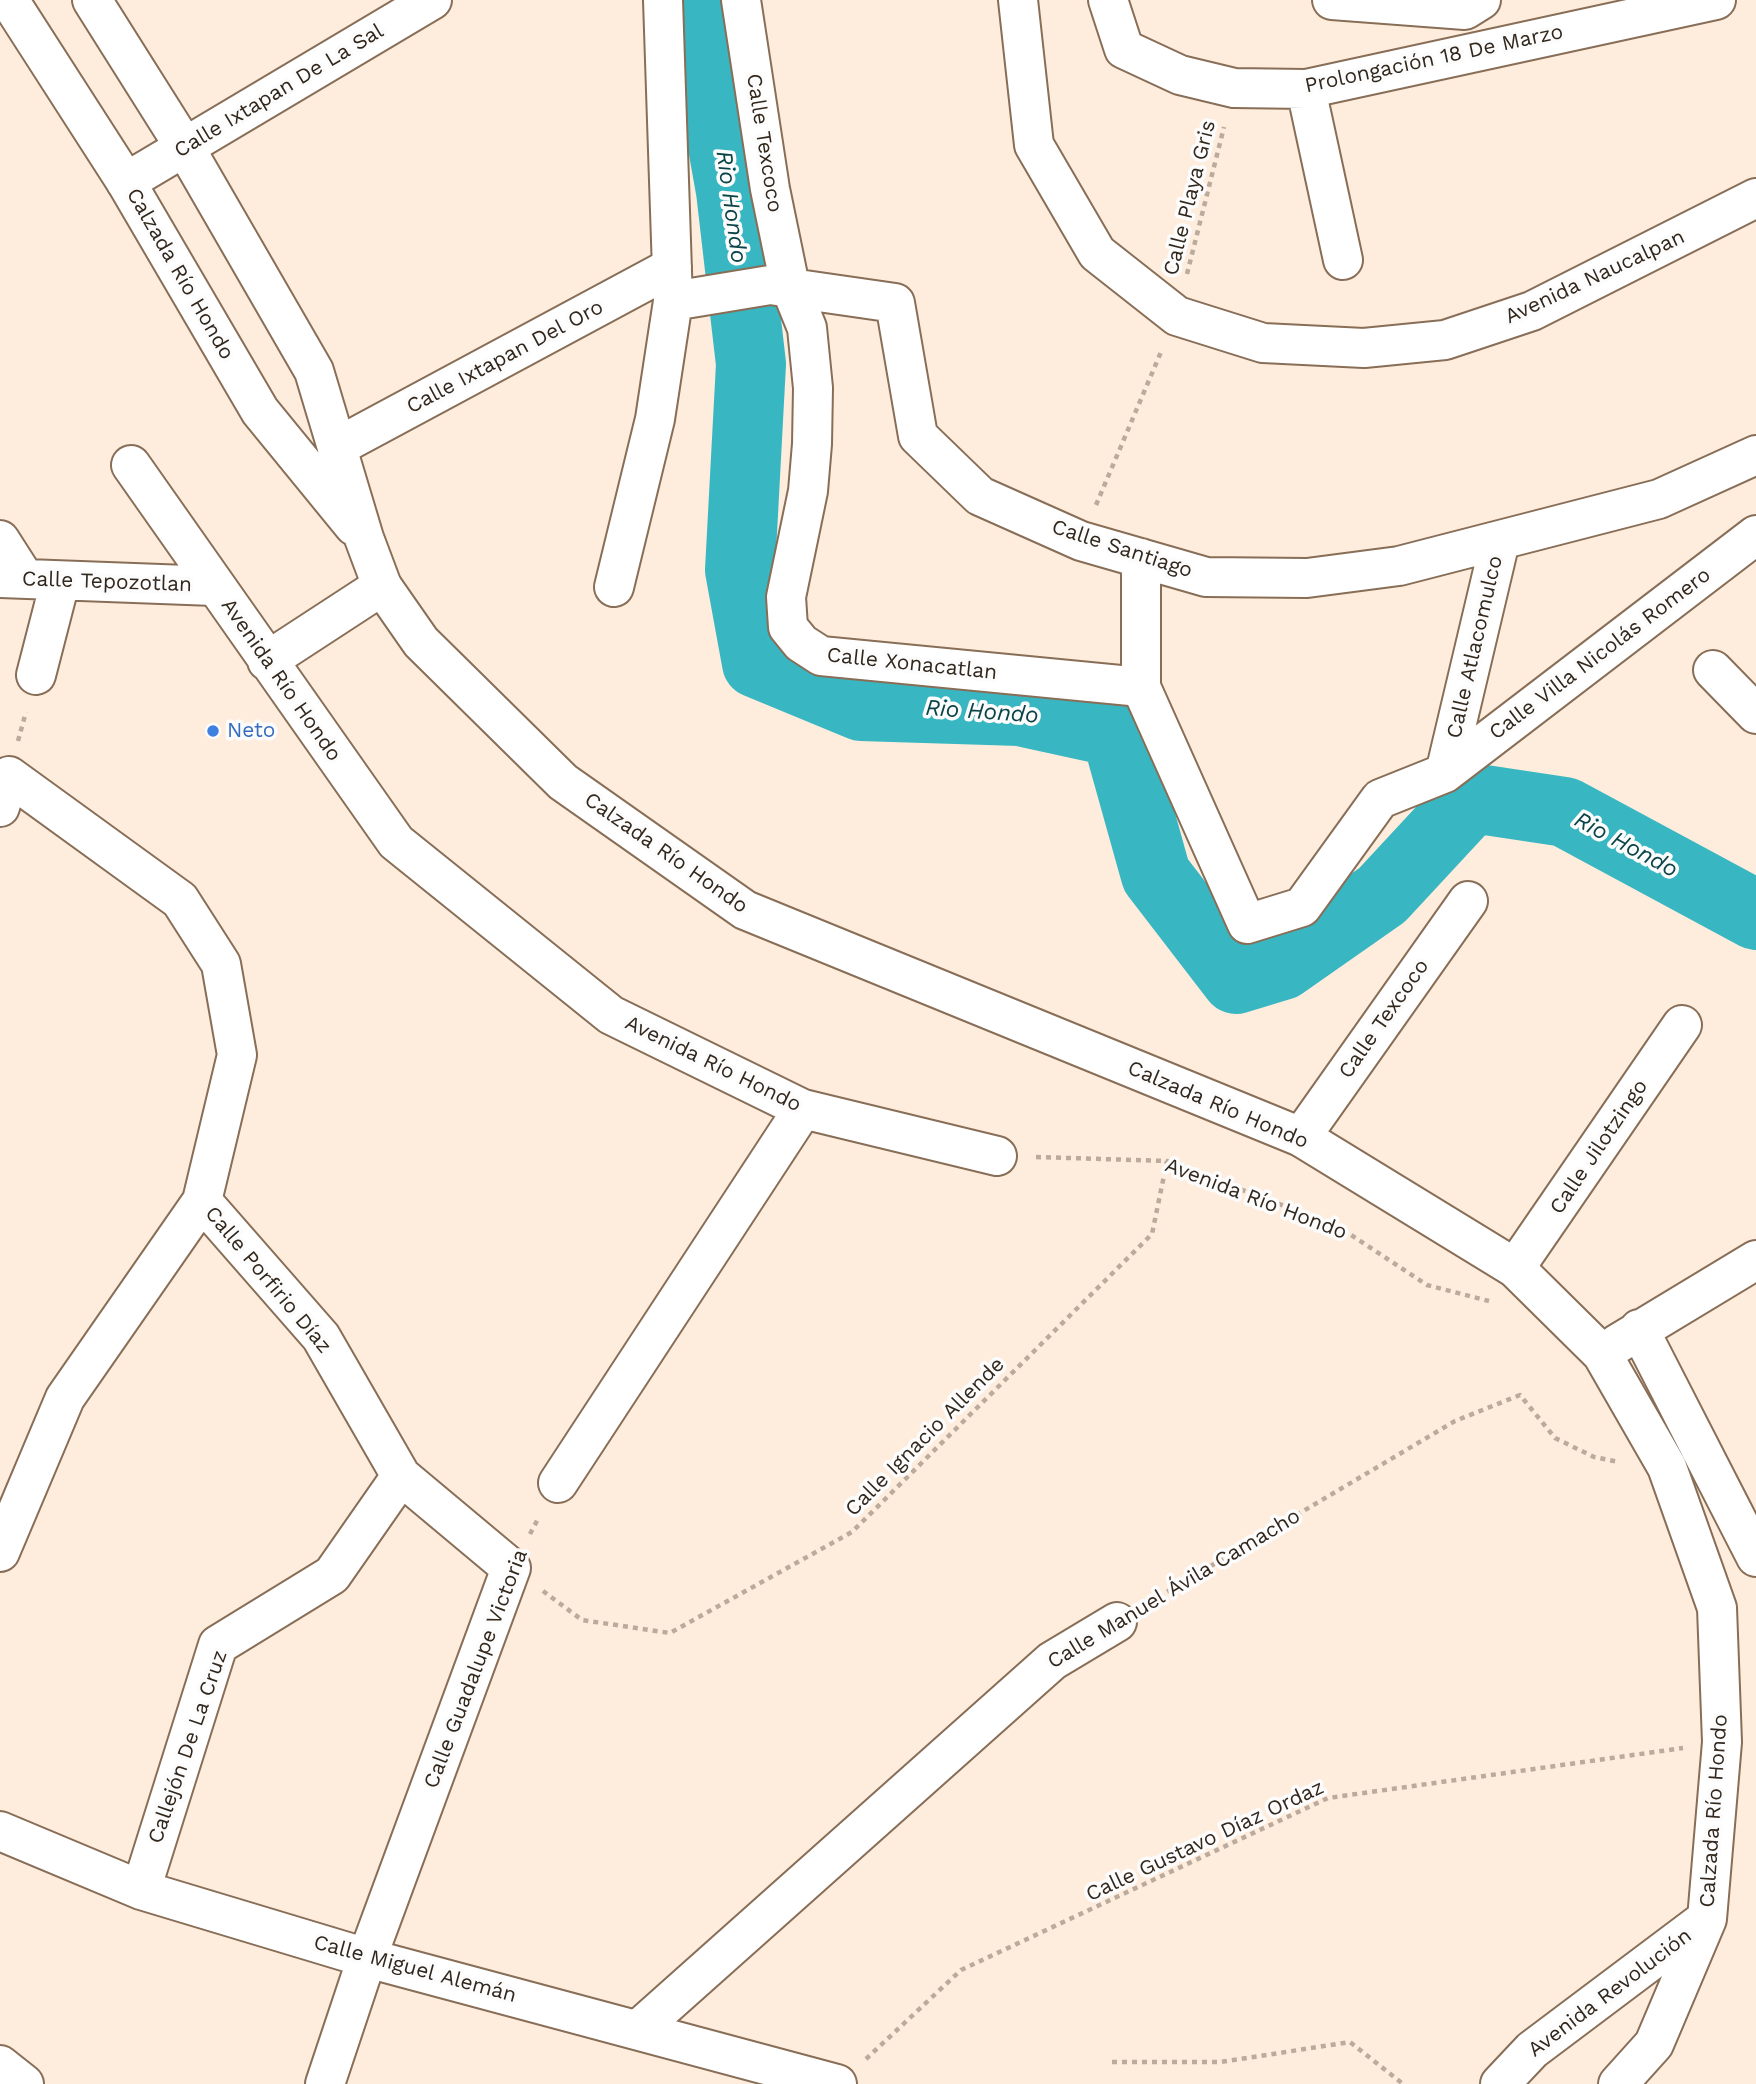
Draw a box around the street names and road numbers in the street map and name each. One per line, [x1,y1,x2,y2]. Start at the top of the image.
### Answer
street label: Calle Ixtapan De La Sal [170,19,388,163]
street label: Prolongación 18 De Marzo [1303,19,1565,99]
street label: Calle Texcoco [741,72,787,214]
street label: Calle Playa Gris [1159,118,1221,278]
street label: Calzada Río Hondo [121,184,239,364]
street label: Avenida Naucalpan [1501,224,1689,330]
street label: Calle Ixtapan Del Oro [402,294,608,420]
street label: Calle Santiago [1048,514,1196,584]
street label: Calle Atlacomulco [1442,553,1508,741]
street label: Calle Villa Nicolás Romero [1484,563,1716,745]
street label: Calle Tepozotlan [22,566,192,598]
street label: Avenida Río Hondo [215,594,347,766]
street label: Calle Xonacatlan [826,643,998,685]
street label: Calzada Río Hondo [579,787,753,919]
street label: Calle Texcoco [1334,954,1434,1084]
street label: Avenida Río Hondo [621,1010,805,1118]
street label: Calzada Río Hondo [1124,1056,1312,1154]
street label: Calle Jilotzingo [1545,1075,1653,1219]
street label: Avenida Río Hondo [1161,1153,1351,1245]
street label: Calle Porfirio Díaz [199,1202,337,1358]
street label: Calle Ignacio Allende [840,1352,1010,1522]
street label: Calle Manuel Ávila Camacho [1043,1503,1305,1675]
street label: Calle Guadalupe Victoria [419,1546,533,1792]
street label: Callejón De La Cruz [143,1647,233,1847]
street label: Calzada Río Hondo [1695,1713,1733,1909]
street label: Calle Gustavo Díaz Ordaz [1082,1775,1328,1907]
street label: Avenida Revolución [1523,1923,1697,2063]
street label: Calle Miguel Alemán [311,1930,519,2008]

